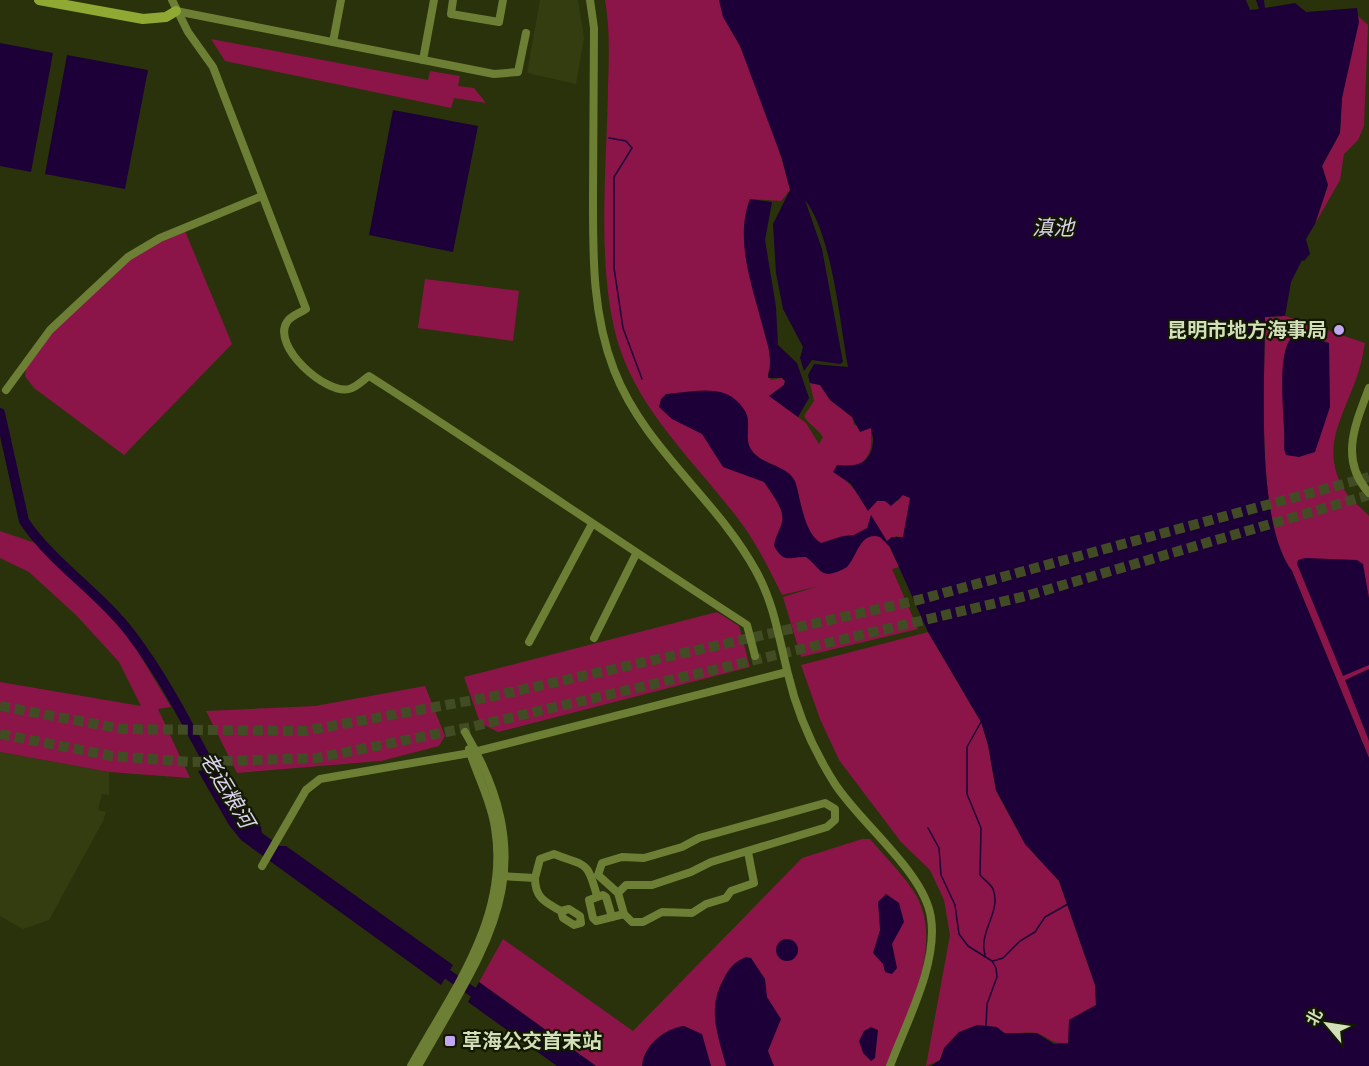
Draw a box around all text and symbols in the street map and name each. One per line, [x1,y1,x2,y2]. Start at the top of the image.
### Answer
water label: 滇池 [1032,216,1076,240]
place label: 昆明市地方海事局 [1167,318,1327,342]
marker: 昆明市地方海事局 [1332,323,1346,337]
water label: 老运粮河 [195,748,261,836]
north arrow [1297,994,1357,1054]
text: 北 [1302,1005,1327,1029]
place label: 草海公交首末站 [462,1029,602,1053]
marker: 草海公交首末站 [443,1034,457,1048]

